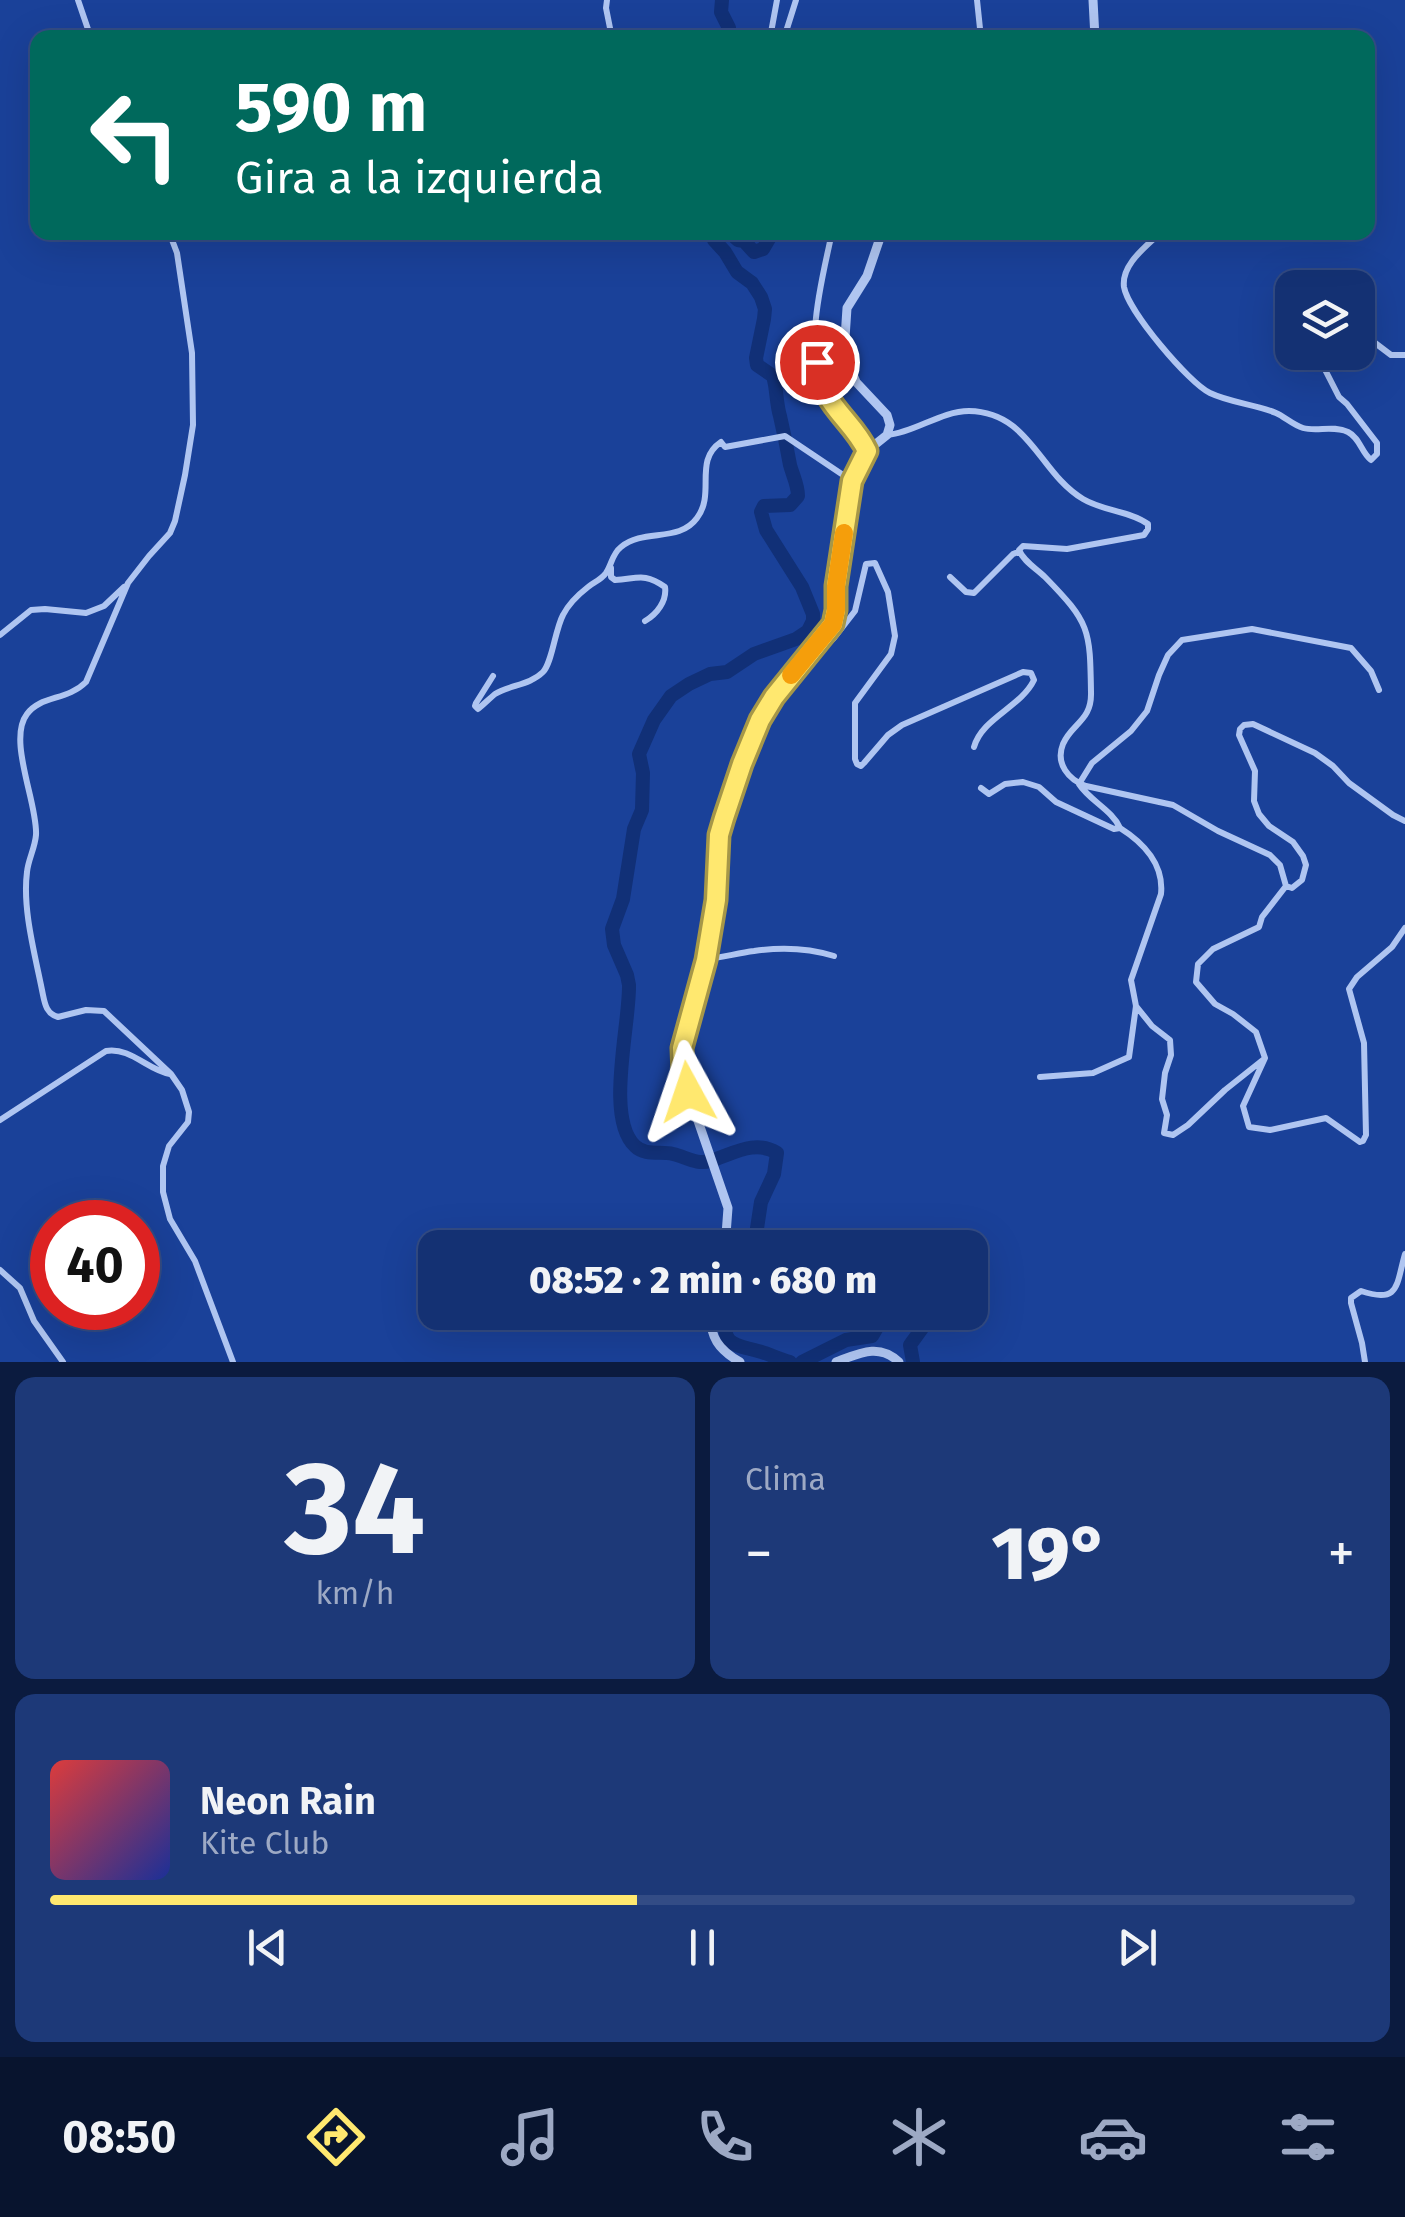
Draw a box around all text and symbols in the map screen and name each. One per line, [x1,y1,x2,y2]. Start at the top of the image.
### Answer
text: 590 m [235,66,427,150]
icon: left [70,70,200,200]
text: Gira a la izquierda [235,151,604,205]
map controls [1275,270,1375,370]
button: layers [1275,270,1375,370]
pin [775,320,860,405]
icon: arrive [790,335,845,390]
position arrow [636,1040,740,1144]
speed limit sign: 40 [30,1200,160,1330]
text: 08:52 · 2 min · 680 m [529,1257,877,1303]
text: 34 [285,1431,425,1587]
text: Clima [745,1460,826,1498]
text: 19° [991,1509,1109,1599]
text: − [745,1521,773,1587]
text: + [1328,1521,1355,1587]
text: km/h [315,1574,395,1612]
text: Neon Rain [200,1778,376,1824]
text: Kite Club [200,1824,329,1862]
icon: previous [240,1920,295,1975]
icon: pause [675,1920,730,1975]
icon: next [1110,1920,1165,1975]
icon: directions [301,2102,371,2172]
icon: music [495,2102,565,2172]
icon: phone [690,2102,760,2172]
icon: climate [884,2102,954,2172]
icon: car [1078,2102,1148,2172]
icon: filters [1273,2102,1343,2172]
text: 08:50 [62,2110,176,2164]

